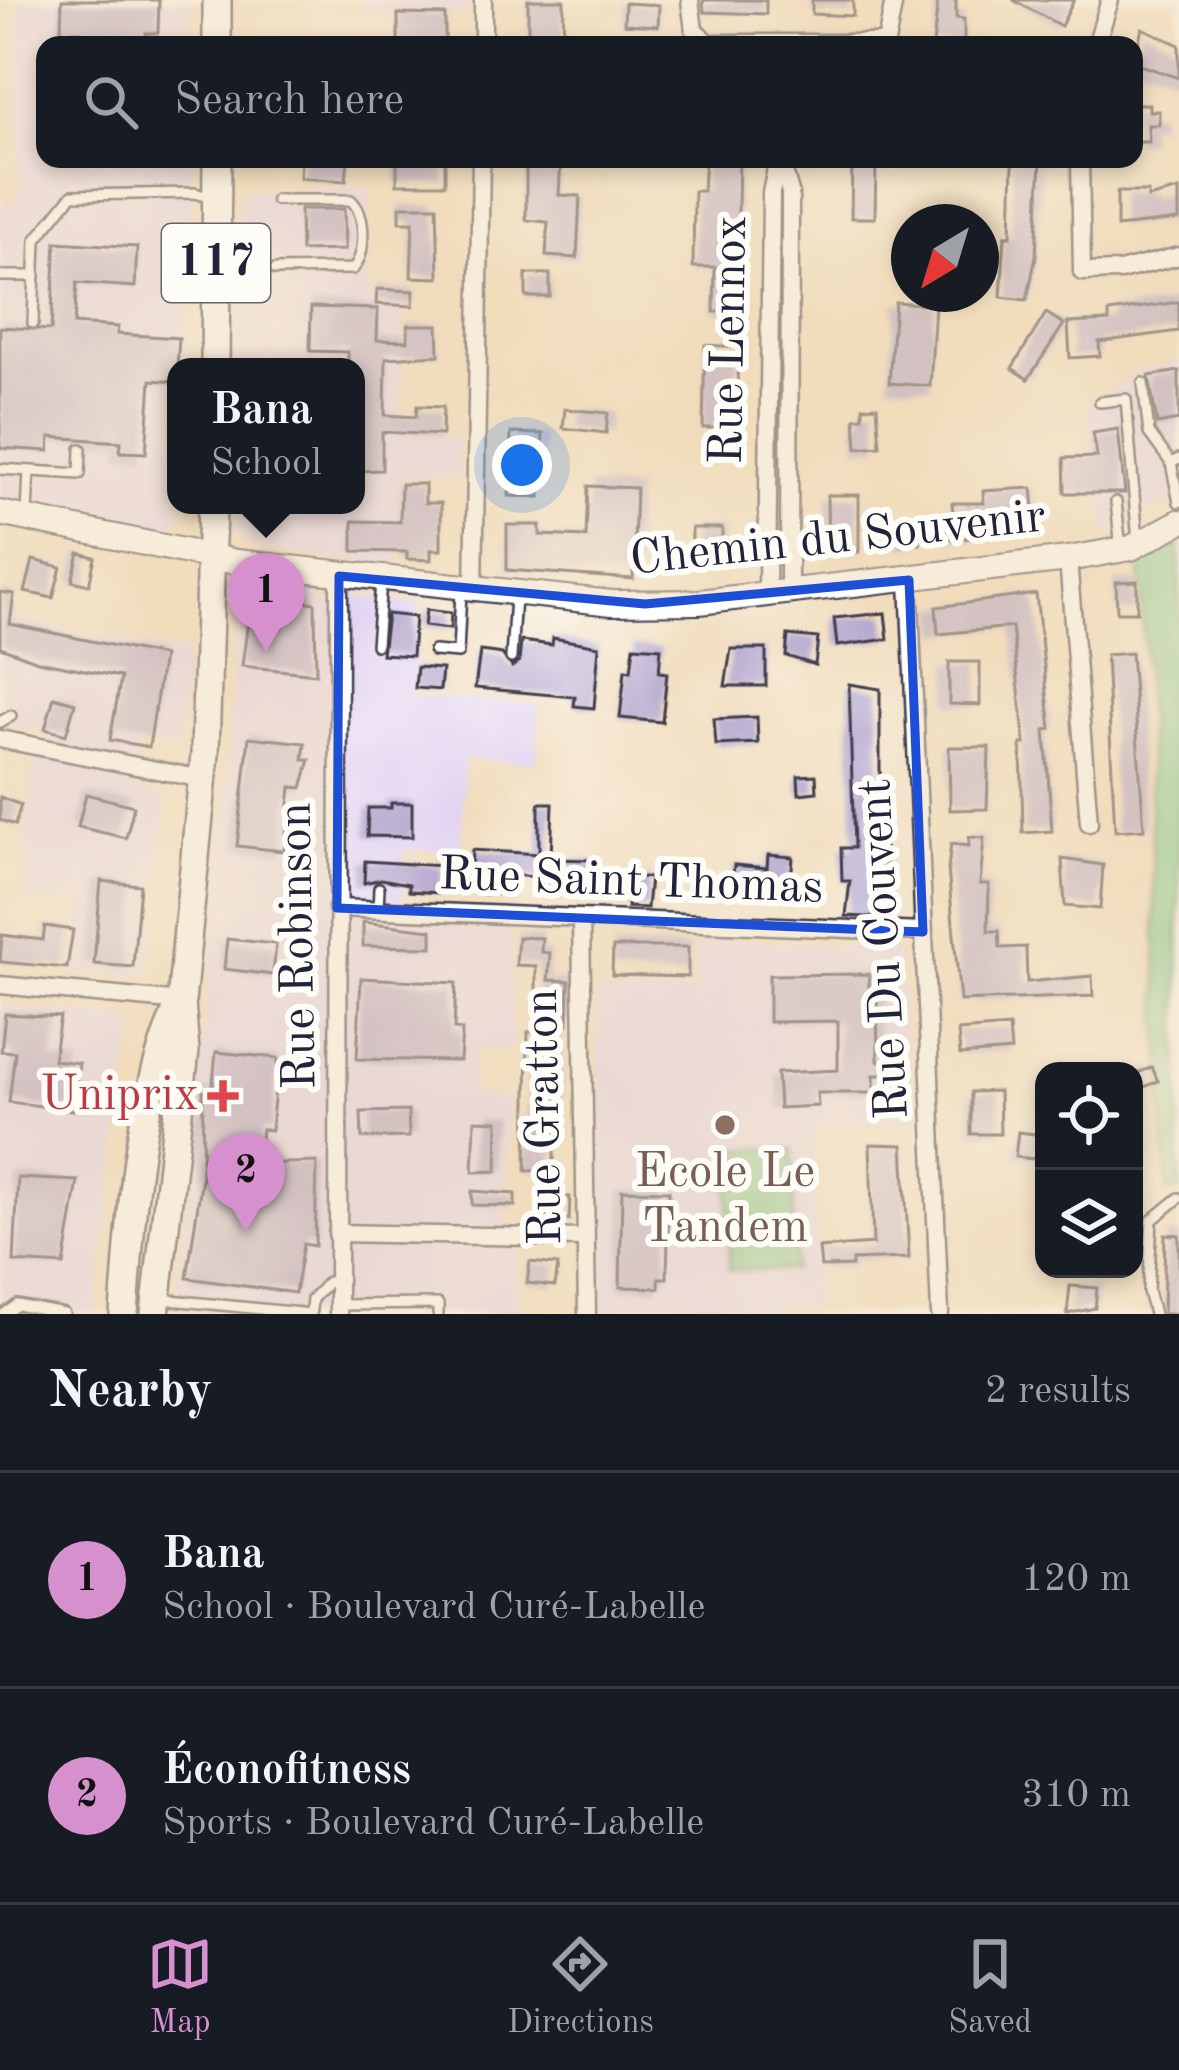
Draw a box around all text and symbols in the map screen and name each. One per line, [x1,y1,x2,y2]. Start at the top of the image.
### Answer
search box [36,36,1143,168]
icon: search [78,69,144,135]
text: Search here [174,79,404,124]
north arrow [891,204,999,312]
street label: Rue Lennox [704,215,756,465]
road number: 117 [162,224,270,302]
popup [167,358,365,514]
text: Bana [210,389,313,434]
your location [492,435,552,495]
text: School [210,444,322,483]
street label: Chemin du Souvenir [628,493,1048,585]
pin: 1 [227,553,305,652]
street label: Rue Du Couvent [852,777,918,1121]
street label: Rue Robinson [272,802,326,1090]
street label: Rue Saint Thomas [438,851,824,913]
street label: Rue Gratton [519,988,571,1246]
map controls [1035,1062,1143,1278]
button: locate [1035,1062,1143,1170]
place label: Uniprix [40,1072,199,1120]
marker: Uniprix [210,1083,236,1109]
marker: Ecole Le Tandem [712,1112,738,1138]
pin: 2 [207,1133,285,1232]
place label: Ecole Le Tandem [635,1149,815,1252]
button: layers [1035,1170,1143,1278]
text: Nearby [48,1367,213,1418]
text: 2 results [985,1372,1131,1411]
text: Bana [162,1533,265,1578]
text: 1 [76,1560,98,1599]
text: 120 m [1021,1560,1131,1599]
text: School · Boulevard Curé-Labelle [162,1588,706,1627]
text: Éconofitness [162,1749,411,1794]
text: 2 [76,1776,98,1815]
text: 310 m [1021,1776,1131,1815]
text: Sports · Boulevard Curé-Labelle [162,1804,704,1843]
tab: Map [147,1931,213,2044]
tab: Directions [507,1931,654,2044]
tab: Saved [948,1931,1032,2044]

